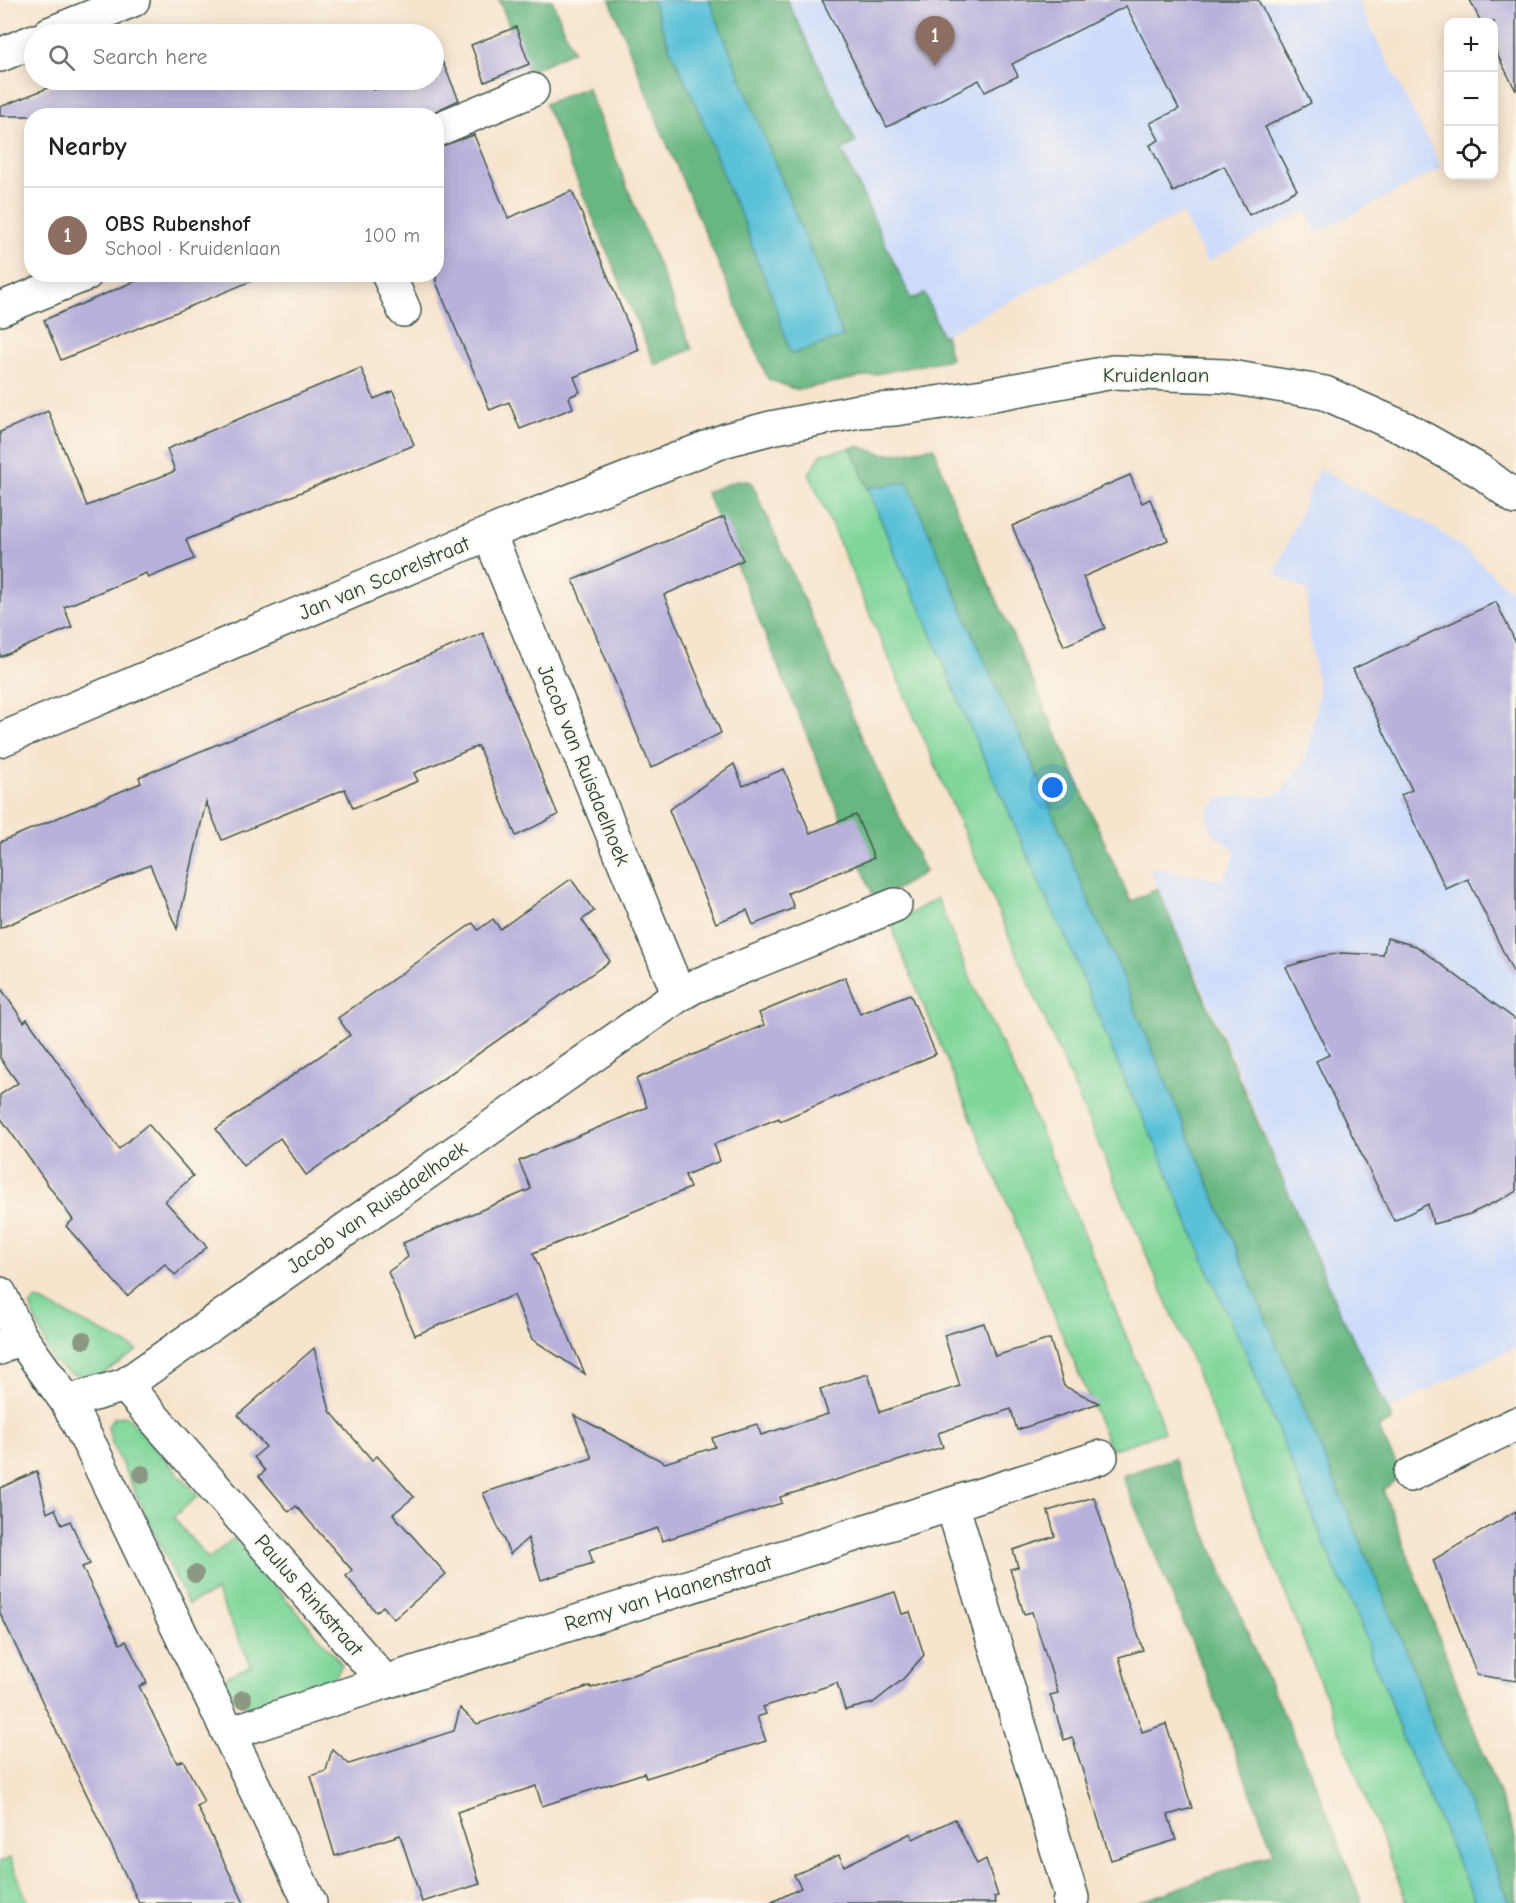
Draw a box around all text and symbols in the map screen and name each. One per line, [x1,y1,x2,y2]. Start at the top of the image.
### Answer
pin: 1 [916,16,954,66]
map controls [1444,18,1498,180]
button: + [1444,18,1498,72]
search box [24,24,444,90]
icon: search [45,41,78,74]
text: Search here [93,44,208,70]
button: − [1444,72,1498,126]
button: locate [1444,126,1498,180]
text: Nearby [48,132,127,162]
text: OBS Rubenshof [105,211,250,237]
text: 1 [64,224,71,247]
text: 100 m [365,224,420,247]
text: School · Kruidenlaan [105,237,280,260]
street label: Kruidenlaan [1103,363,1209,387]
street label: Jan van Scorelstraat [295,531,474,625]
street label: Jacob van Ruisdaelhoek [533,661,635,869]
your location [1038,773,1067,802]
street label: Jacob van Ruisdaelhoek [282,1136,472,1278]
street label: Paulus Rinkstraat [250,1529,369,1661]
street label: Remy van Haanenstraat [562,1550,775,1636]

